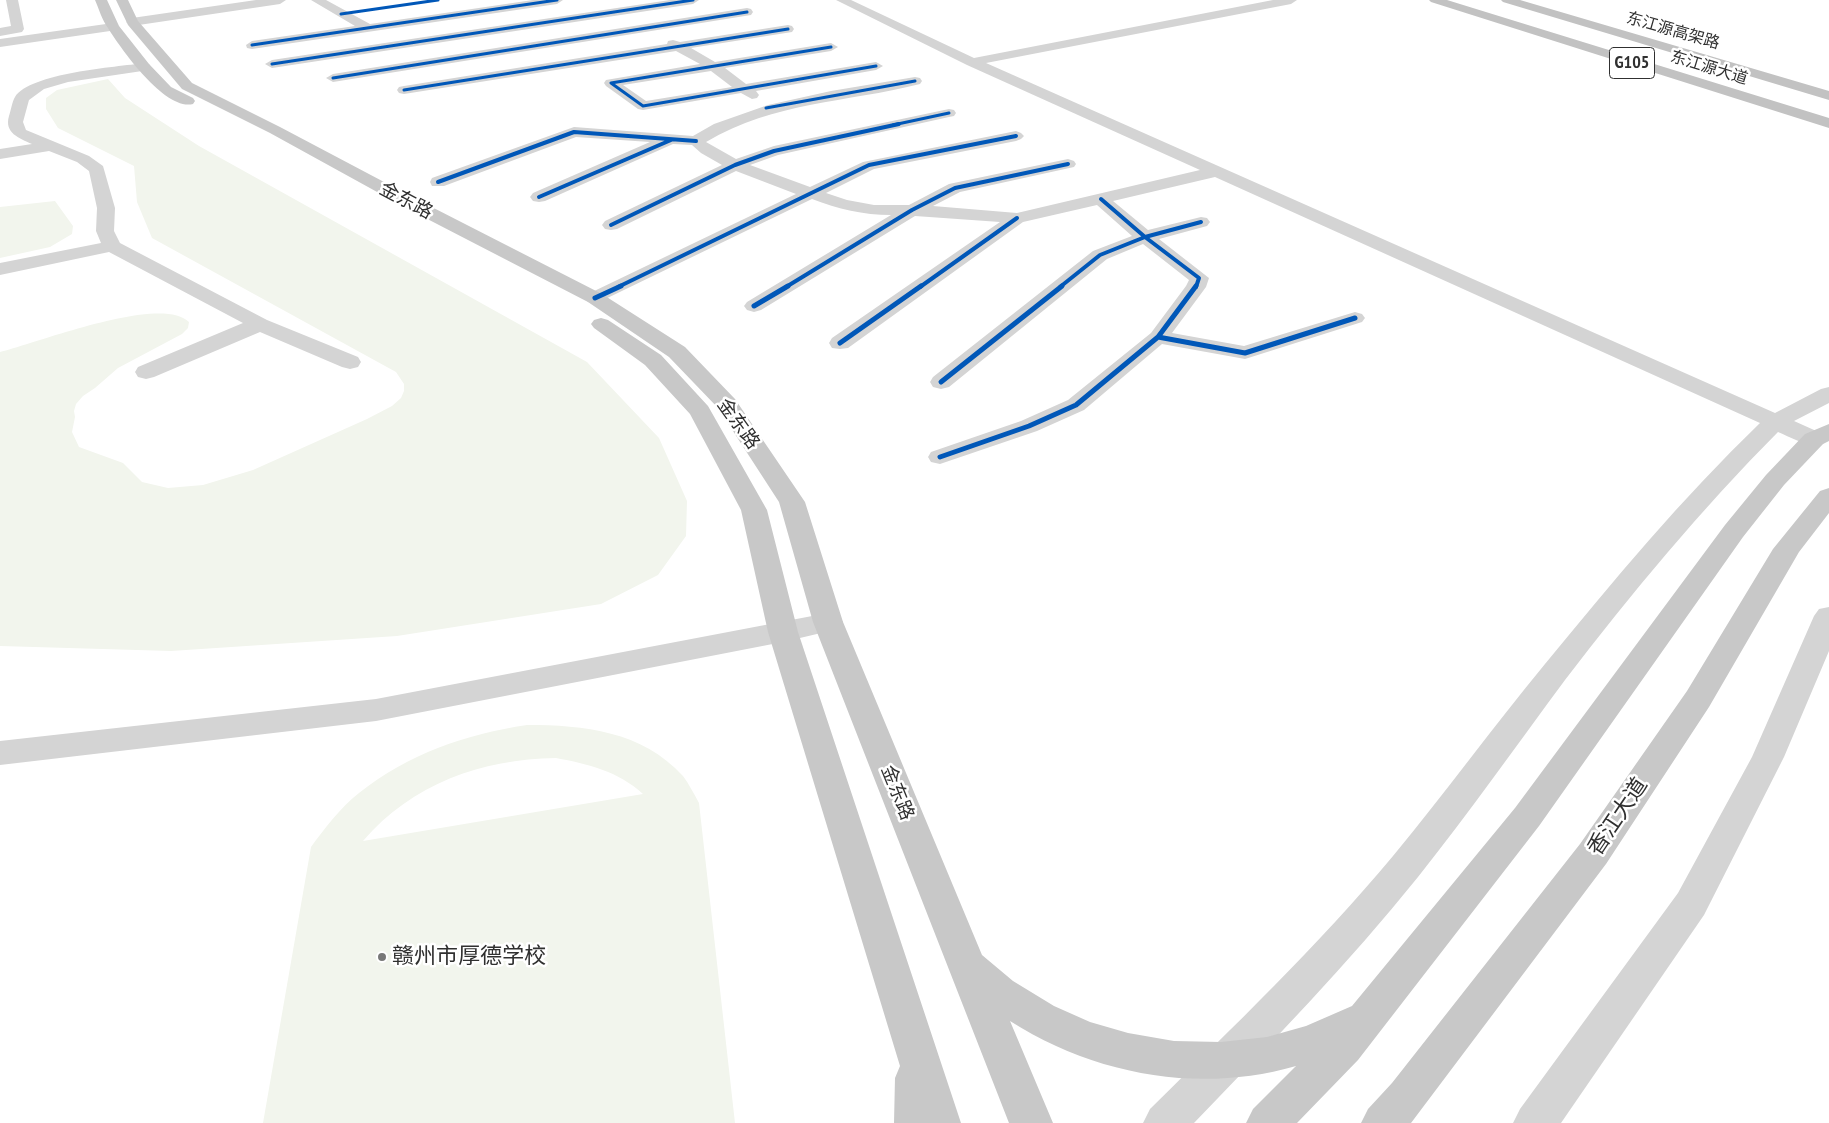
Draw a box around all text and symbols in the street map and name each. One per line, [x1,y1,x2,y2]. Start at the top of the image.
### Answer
street label: 东江源高架路 [1624,9,1722,53]
street label: 东江源大道 [1668,47,1750,89]
road number: G105 [1610,48,1654,78]
street label: 金东路 [375,178,437,224]
street label: 金东路 [712,394,764,454]
street label: 金东路 [876,762,918,824]
street label: 香江大道 [1582,773,1654,861]
place label: 赣州市厚德学校 [392,944,546,970]
marker: 赣州市厚德学校 [376,951,388,963]

